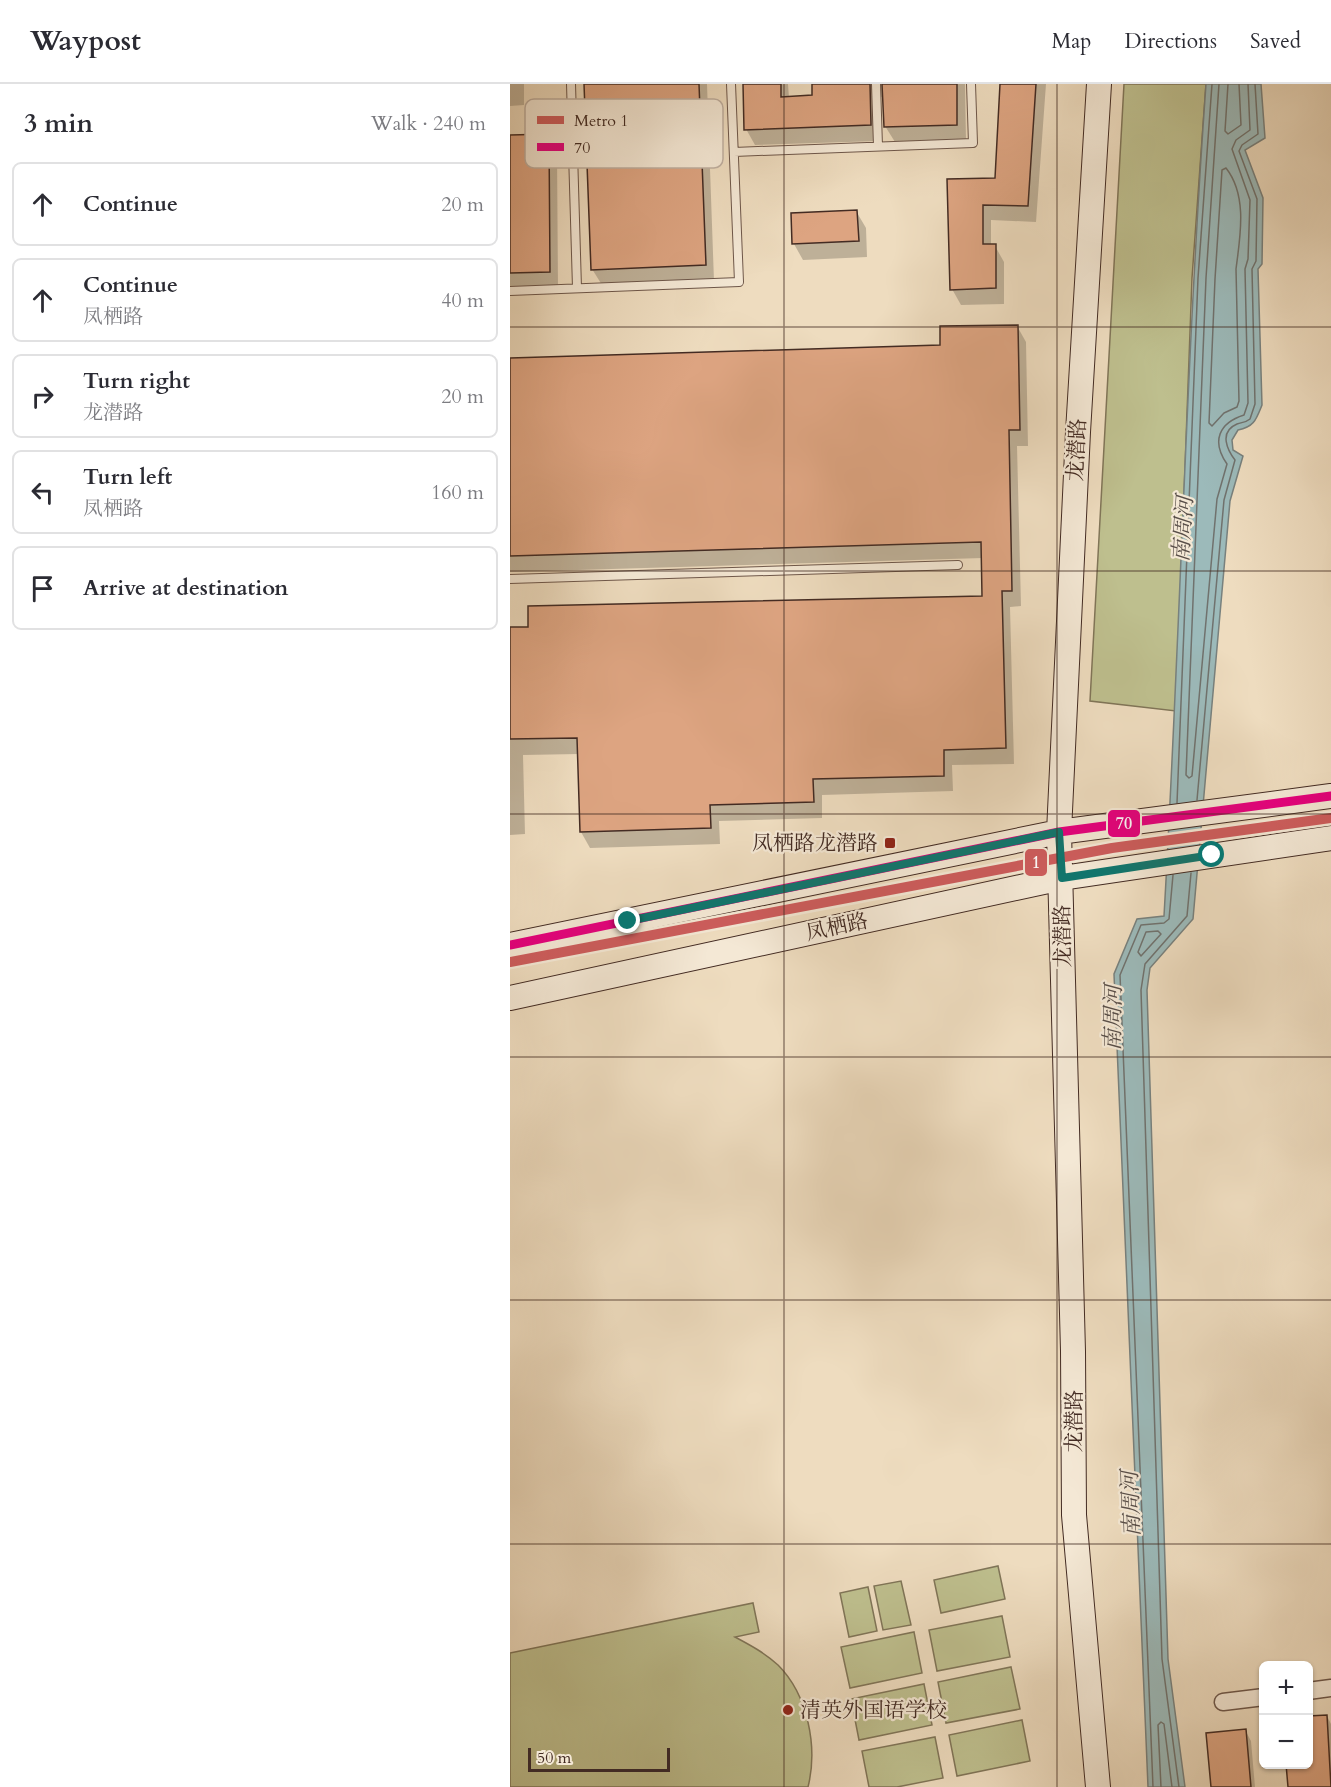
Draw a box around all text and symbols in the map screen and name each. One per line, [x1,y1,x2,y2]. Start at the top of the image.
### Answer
text: Waypost [30,22,141,60]
text: Map [1051,27,1091,56]
text: Directions [1124,27,1217,56]
text: Saved [1250,27,1301,56]
legend [525,99,723,168]
text: 3 min [24,106,93,141]
text: Walk · 240 m [371,110,486,137]
text: Metro 1 [574,110,628,132]
text: 70 [574,137,590,159]
icon: ahead [26,188,59,221]
text: Continue [83,189,178,219]
text: 20 m [441,191,484,218]
text: Continue [83,270,178,300]
icon: ahead [26,284,59,317]
text: 40 m [441,287,484,314]
text: 凤栖路 [83,303,143,330]
text: Turn right [83,366,190,396]
icon: right [26,380,59,413]
text: 20 m [441,383,484,410]
text: 龙潜路 [83,399,143,426]
street label: 龙潜路 [1061,418,1093,482]
text: Turn left [83,462,172,492]
icon: left [26,476,59,509]
text: 160 m [431,479,484,506]
water label: 南周河 [1166,491,1201,563]
text: 凤栖路 [83,495,143,522]
icon: arrive [26,572,59,605]
text: Arrive at destination [83,573,288,603]
line badge: 70 [1107,809,1141,838]
text: 70 [1116,813,1132,835]
place label: 凤栖路龙潜路 [752,829,878,858]
marker: 凤栖路龙潜路 [883,836,897,850]
route start [1198,841,1224,867]
line badge: 1 [1024,848,1048,877]
text: 1 [1032,852,1040,874]
street label: 龙潜路 [1048,904,1078,968]
street label: 凤栖路 [803,906,871,948]
route end [614,907,640,933]
water label: 南周河 [1097,981,1129,1051]
street label: 龙潜路 [1060,1390,1089,1453]
water label: 南周河 [1115,1467,1147,1538]
map controls [1259,1661,1313,1769]
button: + [1259,1661,1313,1715]
place label: 清英外国语学校 [800,1696,947,1725]
marker: 清英外国语学校 [781,1703,795,1717]
button: − [1259,1715,1313,1769]
scale bar [528,1745,670,1772]
text: 50 m [537,1747,571,1769]

